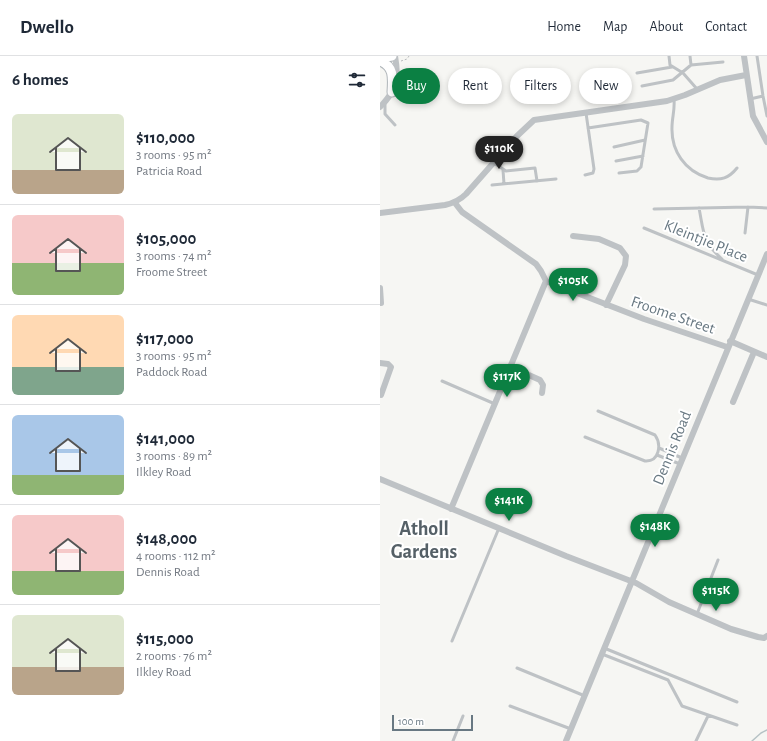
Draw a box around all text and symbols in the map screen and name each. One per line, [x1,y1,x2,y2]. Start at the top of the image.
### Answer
text: Dwello [20,18,74,37]
text: Home [547,20,581,34]
text: Map [603,20,627,34]
text: About [649,20,683,34]
text: Contact [705,20,747,34]
chip: Buy [392,68,440,104]
chip: Rent [448,68,502,104]
chip: Filters [510,68,571,104]
chip: New [579,68,632,104]
icon: filters [346,69,368,91]
text: 6 homes [12,71,68,88]
text: $110,000 [136,129,195,146]
icon: home [44,130,92,178]
pin: $110K [471,136,527,170]
text: $110K [484,142,514,155]
text: 3 rooms · 95 m² [136,149,211,162]
text: Patricia Road [136,165,202,178]
street label: Kleintjie Place [662,217,750,266]
text: $105,000 [136,230,196,247]
icon: home [44,231,92,279]
text: 3 rooms · 74 m² [136,250,212,263]
text: Froome Street [136,266,207,279]
pin: $105K [545,268,601,302]
text: $105K [558,274,588,287]
street label: Froome Street [629,293,717,337]
text: $117,000 [136,330,194,347]
icon: home [44,331,92,379]
text: 3 rooms · 95 m² [136,350,211,363]
pin: $117K [479,364,535,398]
text: Paddock Road [136,366,207,379]
text: $117K [493,370,521,383]
street label: Dennis Road [650,409,694,487]
text: $141,000 [136,430,195,447]
icon: home [44,431,92,479]
text: 3 rooms · 89 m² [136,450,212,463]
text: Ilkley Road [136,466,191,479]
pin: $141K [481,488,537,522]
text: $141K [494,494,524,507]
pin: $148K [627,514,683,548]
district label: Atholl Gardens [391,519,458,562]
text: $148K [639,520,671,533]
text: $148,000 [136,530,197,547]
icon: home [44,531,92,579]
text: 4 rooms · 112 m² [136,550,216,563]
text: Dennis Road [136,566,200,579]
pin: $115K [688,578,744,612]
text: $115K [702,584,730,597]
text: $115,000 [136,630,194,647]
icon: home [44,631,92,679]
text: 2 rooms · 76 m² [136,650,212,663]
text: Ilkley Road [136,666,191,679]
scale bar [392,713,473,732]
text: 100 m [398,716,424,727]

